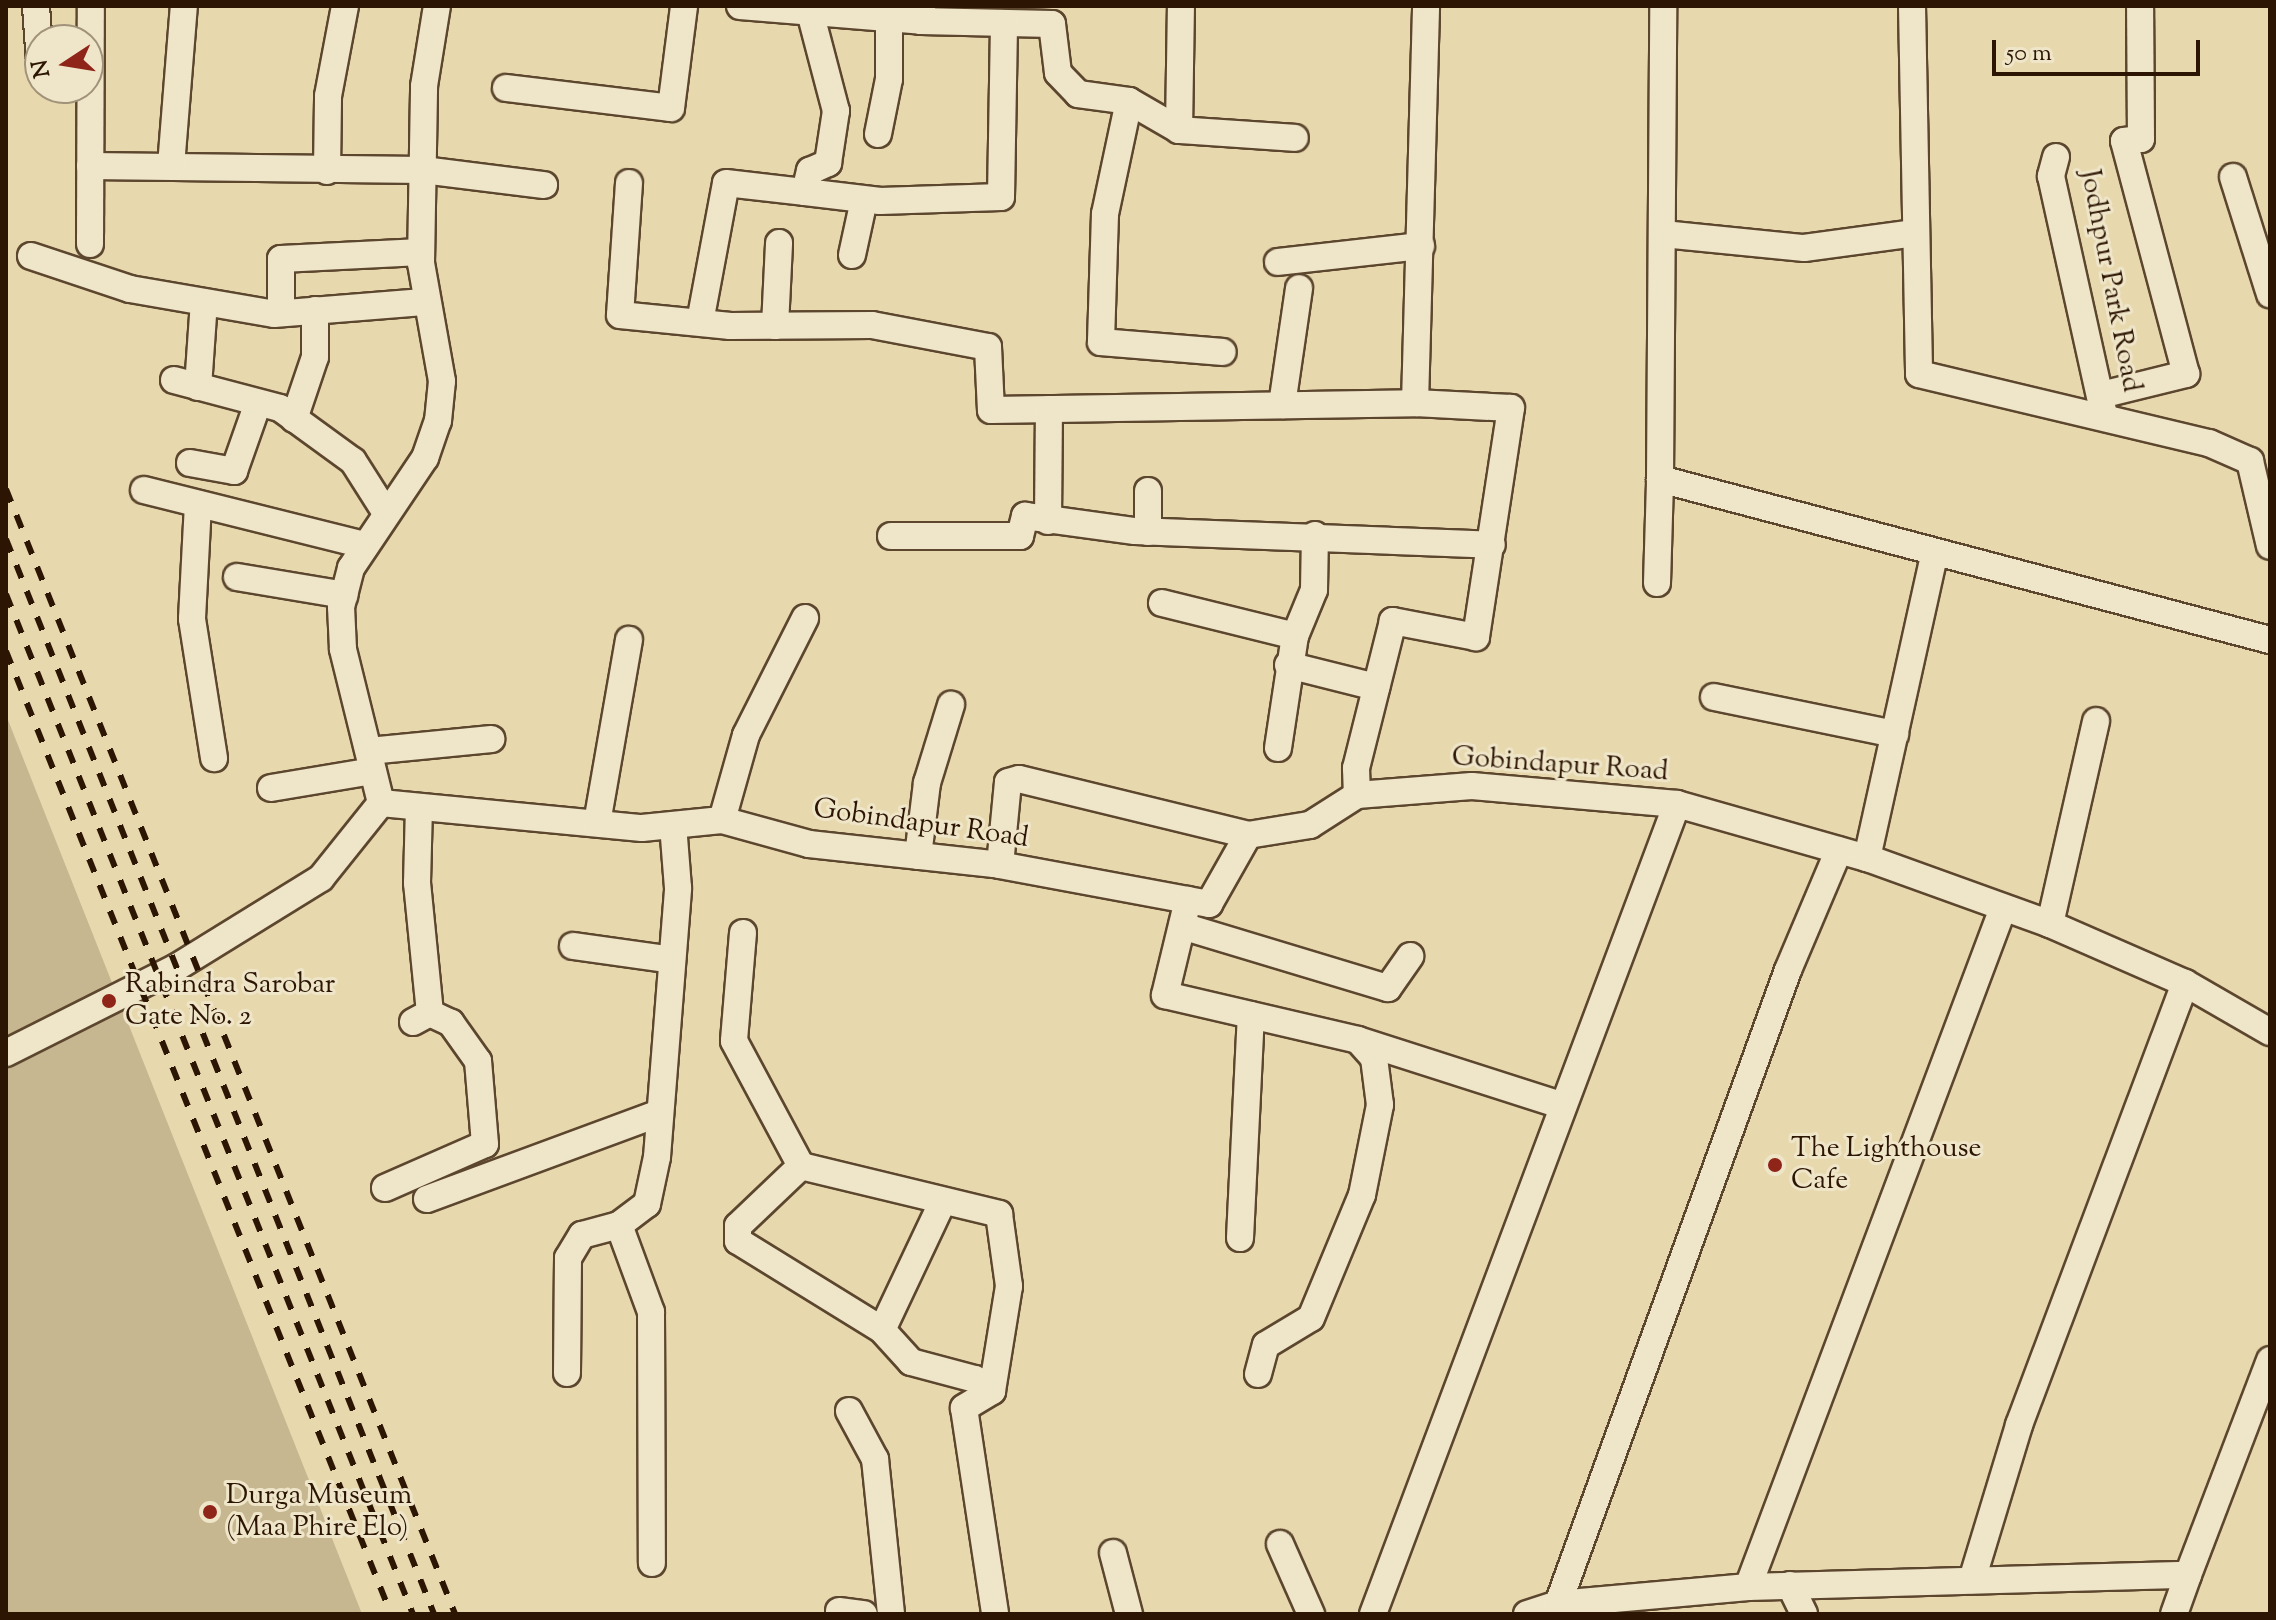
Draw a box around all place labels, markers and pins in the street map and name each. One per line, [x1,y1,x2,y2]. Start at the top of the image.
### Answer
place label: Rabindra Sarobar Gate No. 2 [125,968,335,1034]
marker: Rabindra Sarobar Gate No. 2 [100,992,118,1010]
place label: The Lighthouse Cafe [1791,1132,1982,1198]
marker: The Lighthouse Cafe [1766,1156,1784,1174]
place label: Durga Museum (Maa Phire Elo) [226,1479,412,1545]
marker: Durga Museum (Maa Phire Elo) [201,1503,219,1521]

